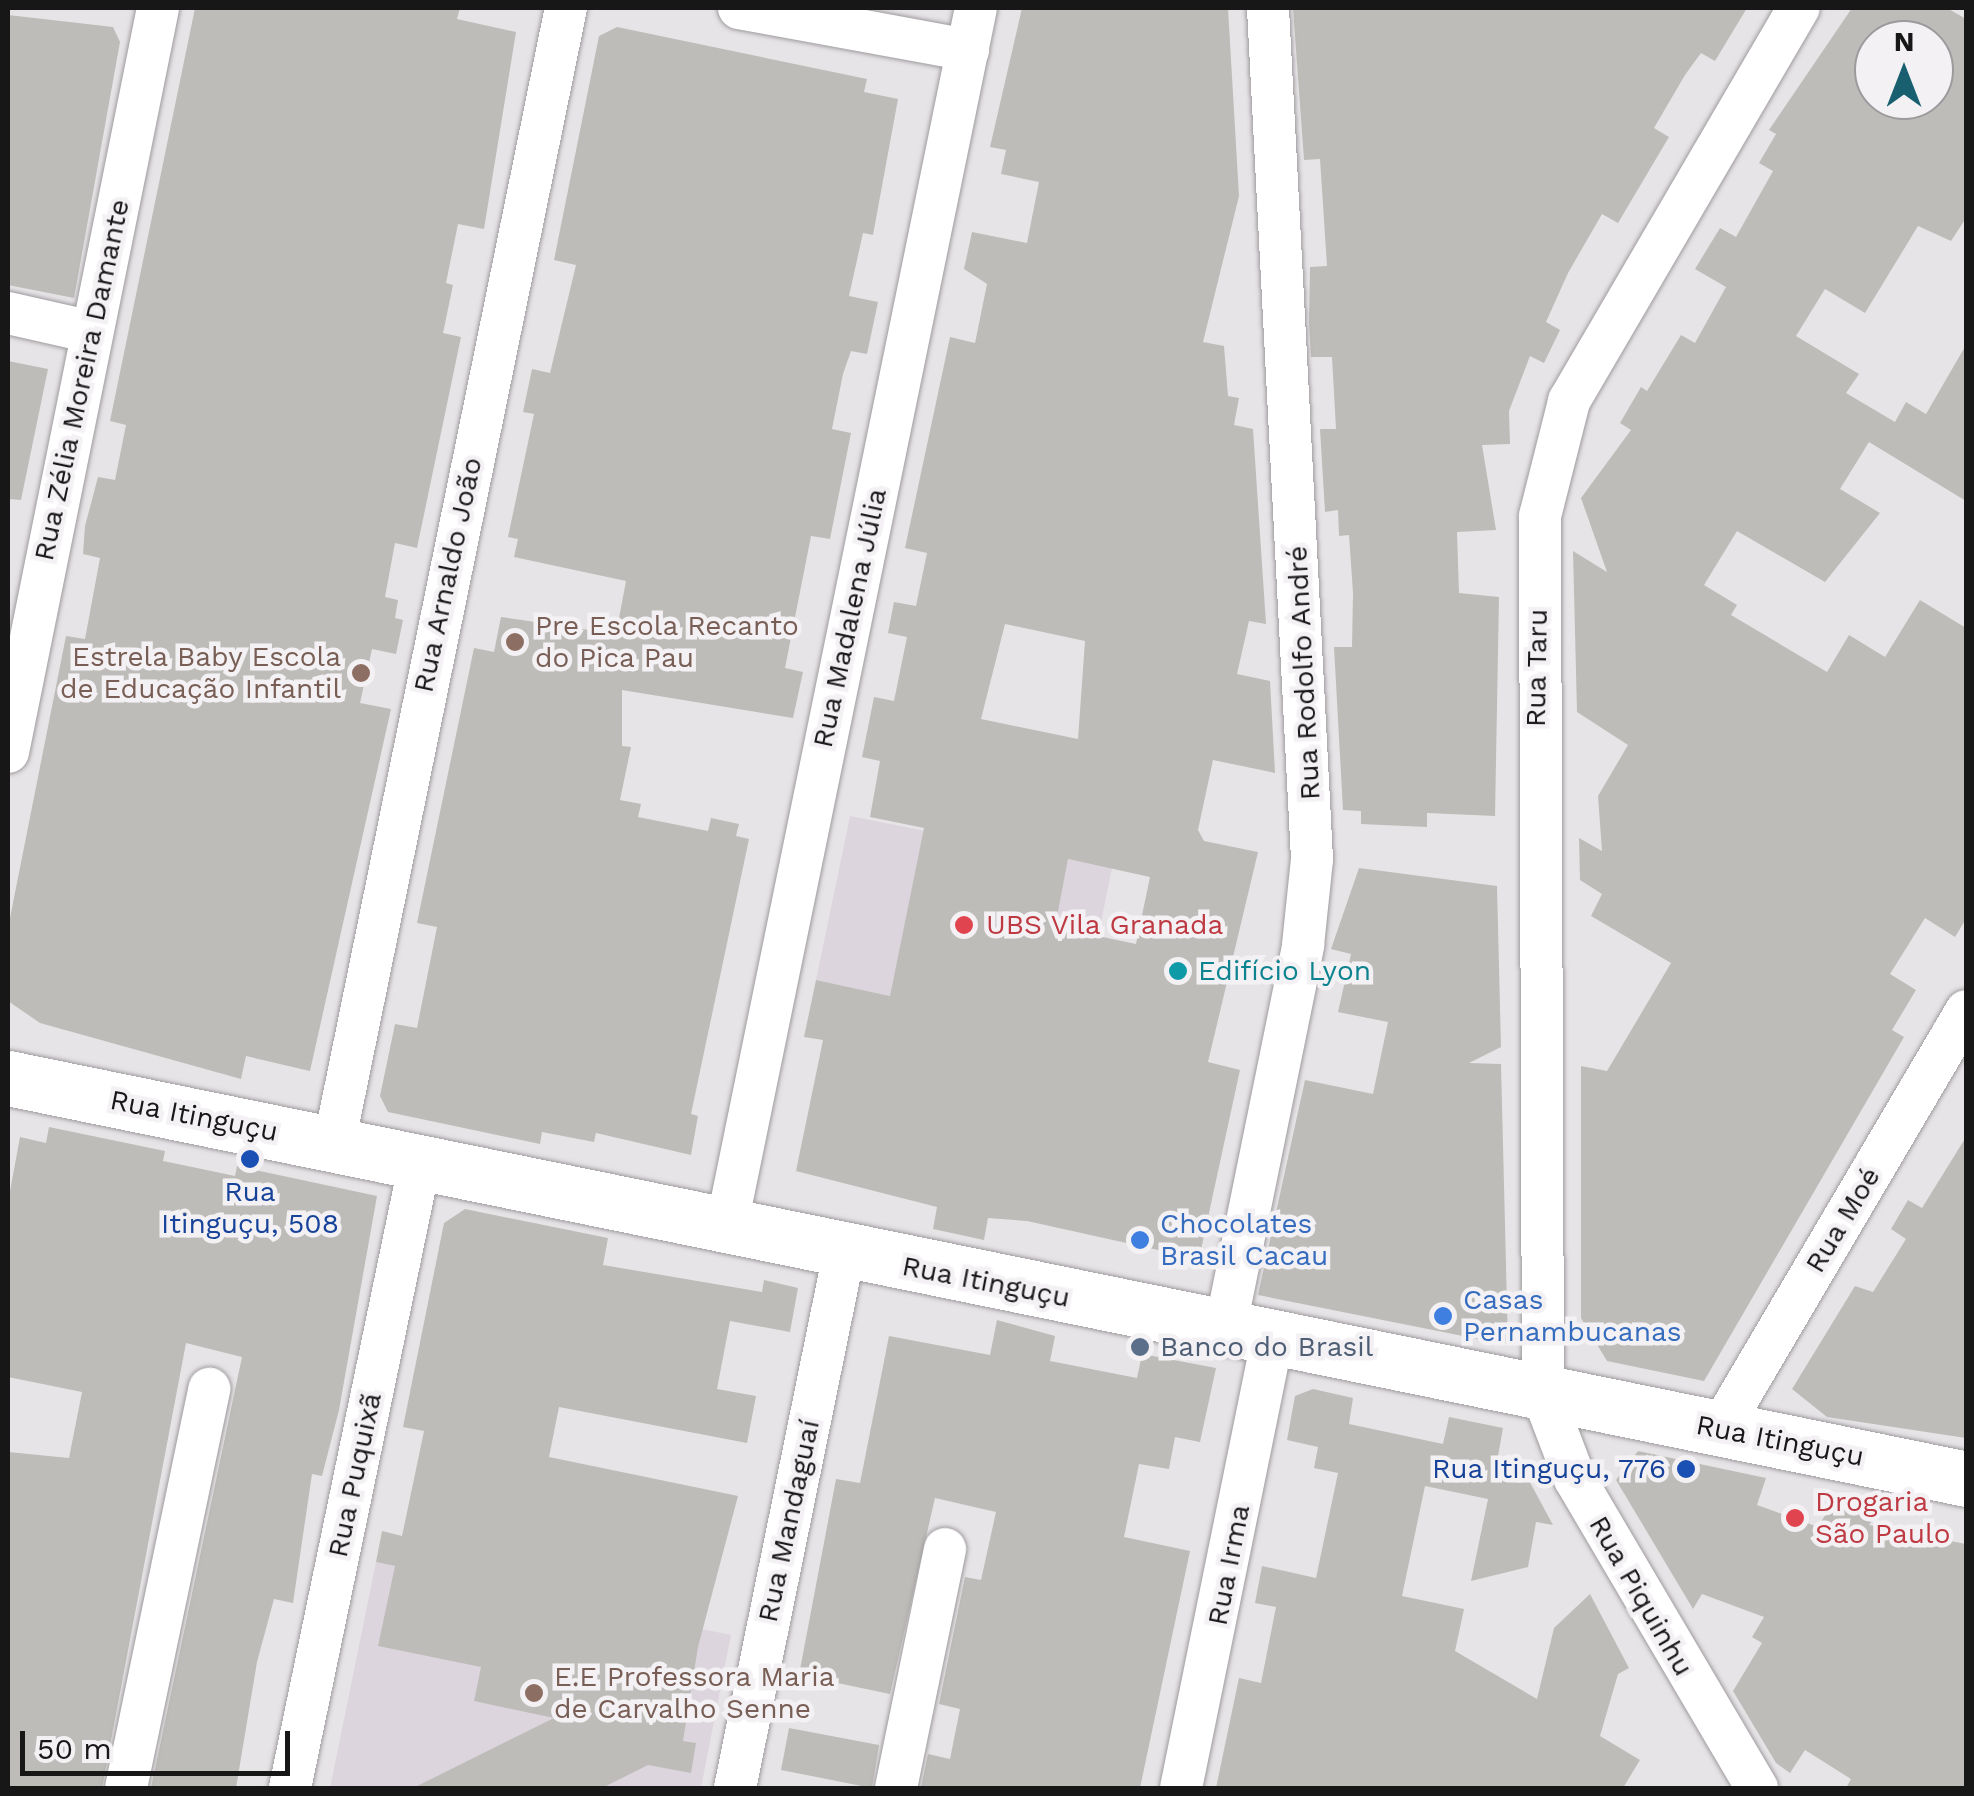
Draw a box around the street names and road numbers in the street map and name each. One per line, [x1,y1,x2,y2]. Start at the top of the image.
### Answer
street label: Rua Zélia Moreira Damante [27,195,137,565]
street label: Rua Arnaldo João [406,453,490,697]
street label: Rua Madalena Júlia [806,484,894,752]
street label: Rua Rodolfo André [1281,544,1327,802]
street label: Rua Taru [1519,608,1555,728]
street label: Rua Itinguçu [107,1083,281,1149]
street label: Rua Moé [1798,1161,1888,1279]
street label: Rua Itinguçu [899,1249,1073,1315]
street label: Rua Puquixã [321,1389,389,1561]
street label: Rua Itinguçu [1693,1408,1867,1474]
street label: Rua Mandaguaí [751,1416,827,1626]
street label: Rua Irma [1201,1501,1257,1629]
street label: Rua Piquinhu [1582,1510,1700,1682]

